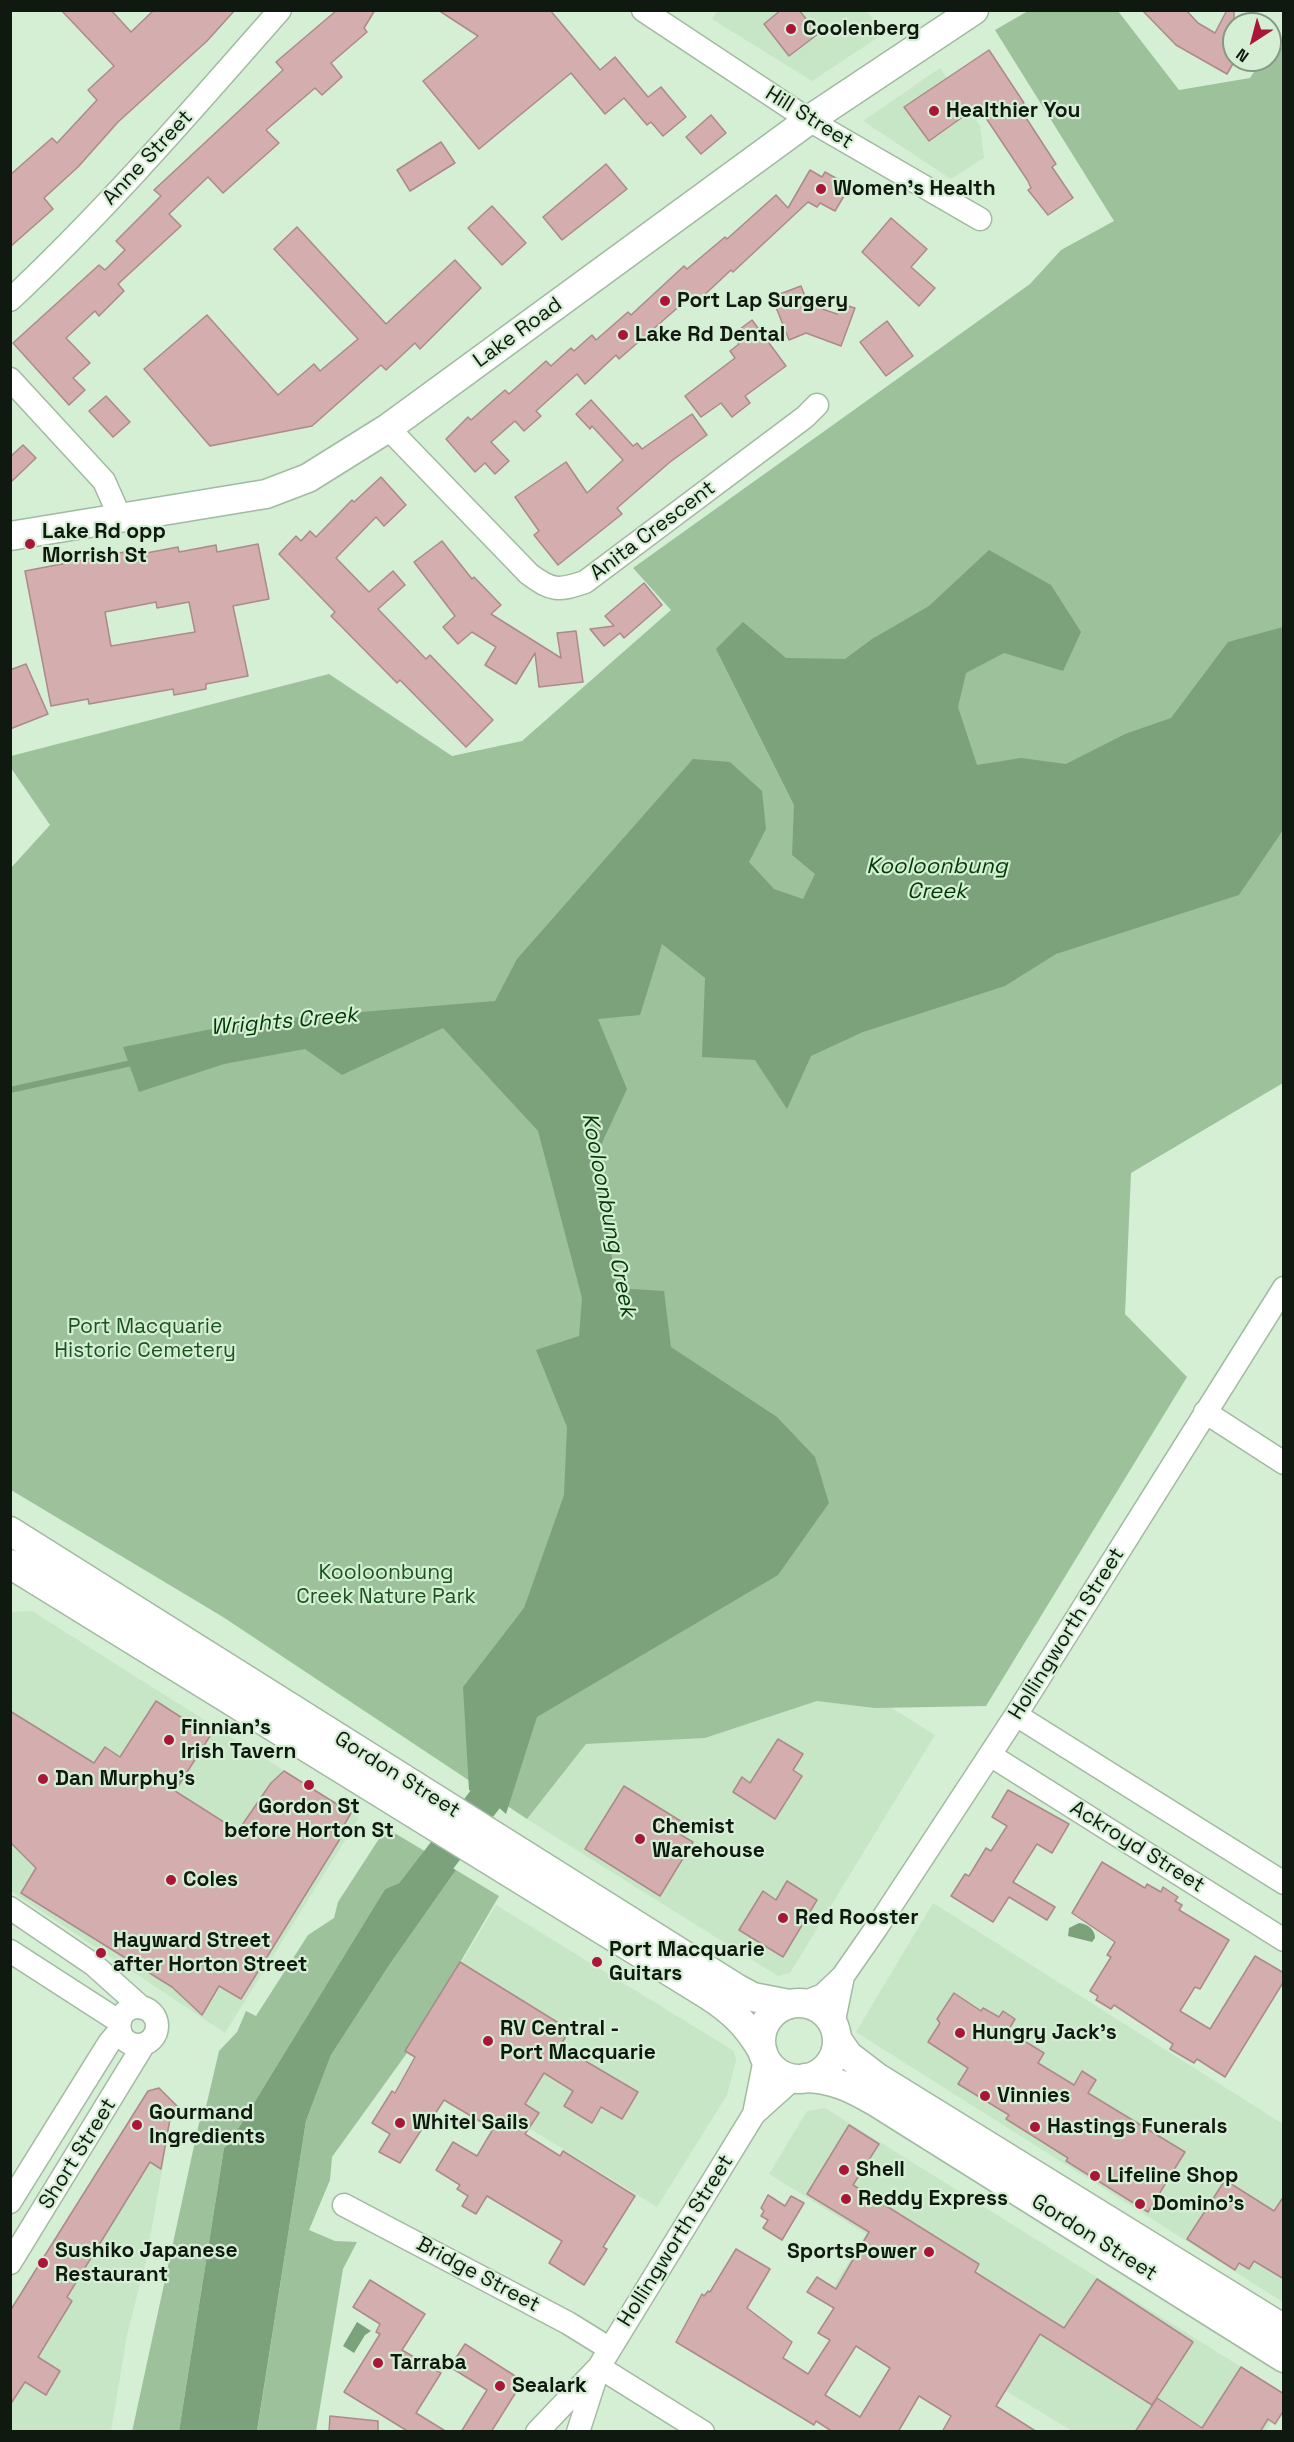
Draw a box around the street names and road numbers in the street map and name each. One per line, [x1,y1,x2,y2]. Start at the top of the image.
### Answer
street label: Hill Street [760,81,858,155]
street label: Anne Street [98,105,198,211]
street label: Lake Road [469,292,567,374]
street label: Anita Crescent [585,476,721,586]
street label: Hollingworth Street [1004,1543,1130,1725]
street label: Gordon Street [330,1726,464,1824]
street label: Ackroyd Street [1065,1796,1209,1898]
street label: Short Street [34,2094,122,2214]
street label: Hollingworth Street [613,2150,739,2332]
street label: Gordon Street [1027,2189,1161,2287]
street label: Bridge Street [412,2232,544,2318]

